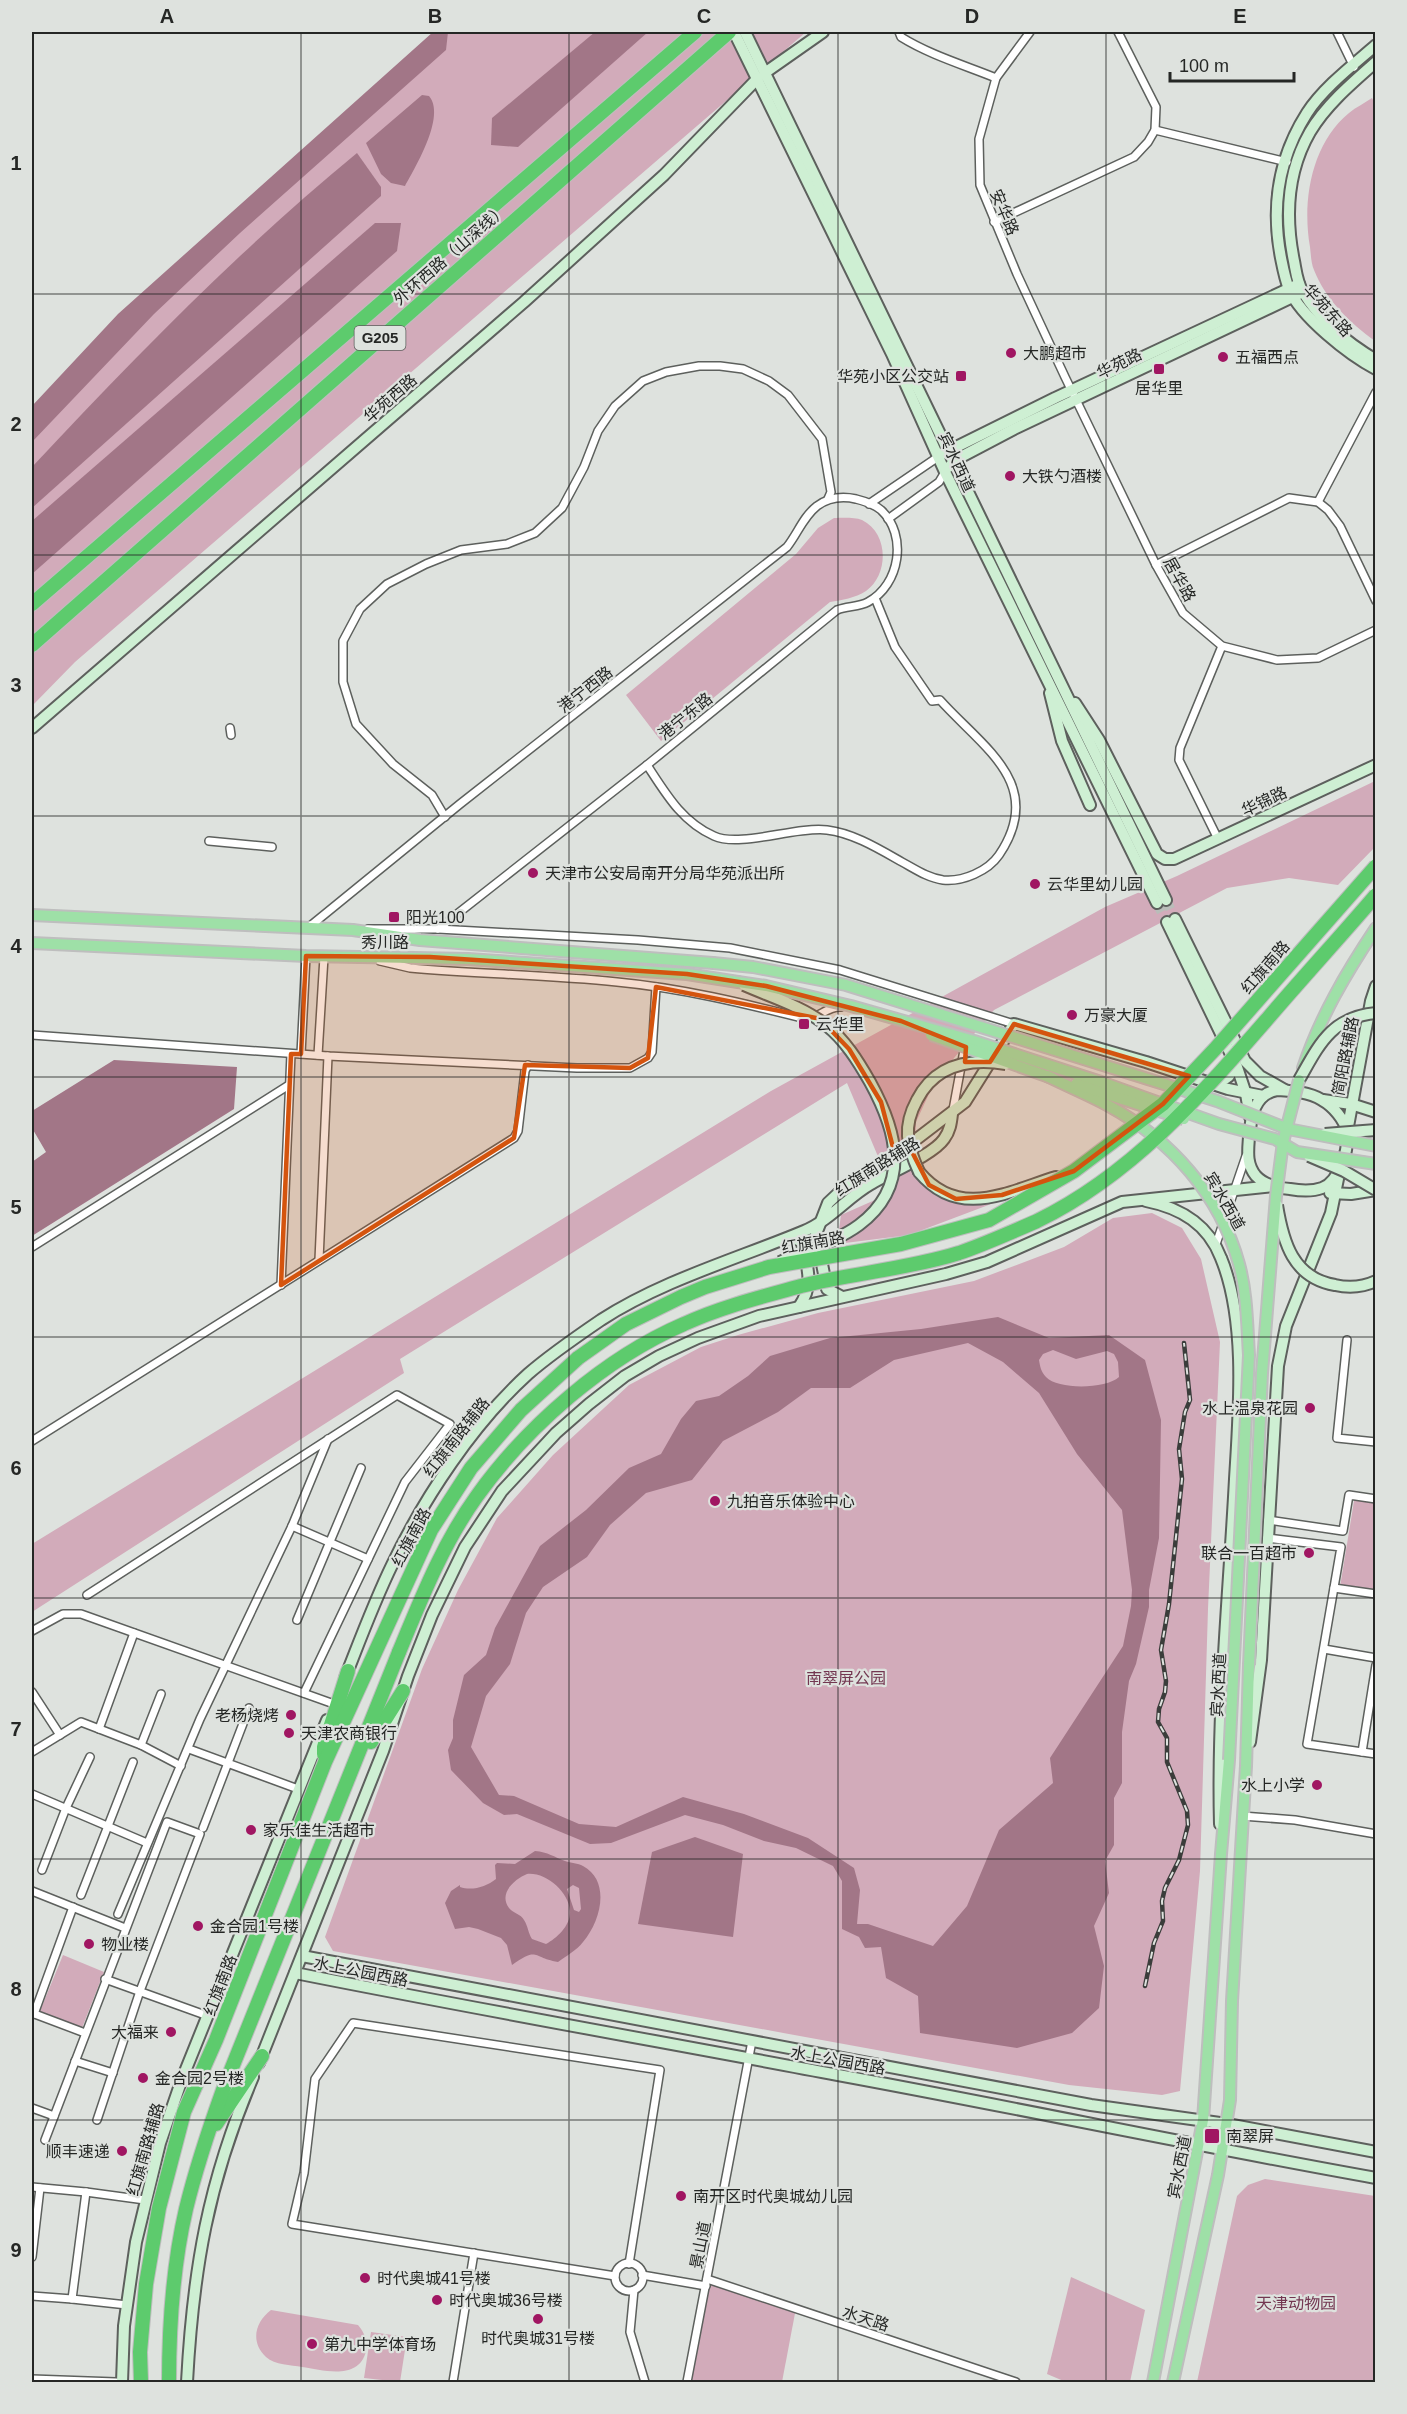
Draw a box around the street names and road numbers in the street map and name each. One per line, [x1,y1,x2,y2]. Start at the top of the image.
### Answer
street label: 安华路 [987,187,1022,238]
street label: 外环西路（山深线） [390,201,510,308]
street label: 华苑东路 [1300,281,1355,340]
road number: G205 [354,326,406,350]
street label: 华苑路 [1094,345,1145,382]
street label: 华苑西路 [361,371,420,426]
street label: 宾水西道 [935,430,978,495]
street label: 居华路 [1160,554,1199,604]
street label: 港宁西路 [555,663,616,716]
street label: 港宁东路 [655,690,716,743]
street label: 华锦路 [1239,784,1290,819]
street label: 秀川路 [361,934,409,951]
street label: 红旗南路 [1238,938,1293,997]
street label: 简阳路辅路 [1330,1015,1361,1097]
street label: 红旗南路辅路 [832,1134,922,1199]
street label: 宾水西道 [1201,1169,1248,1233]
street label: 红旗南路 [780,1229,846,1256]
street label: 红旗南路辅路 [420,1394,493,1480]
street label: 红旗南路 [389,1505,434,1569]
street label: 宾水西道 [1208,1653,1229,1717]
street label: 红旗南路 [201,1952,240,2018]
street label: 水上公园西路 [312,1954,410,1989]
street label: 水上公园西路 [789,2044,887,2077]
street label: 红旗南路辅路 [124,2101,167,2198]
street label: 宾水西道 [1165,2134,1194,2200]
street label: 景山道 [688,2220,713,2270]
street label: 水天路 [840,2303,891,2334]

